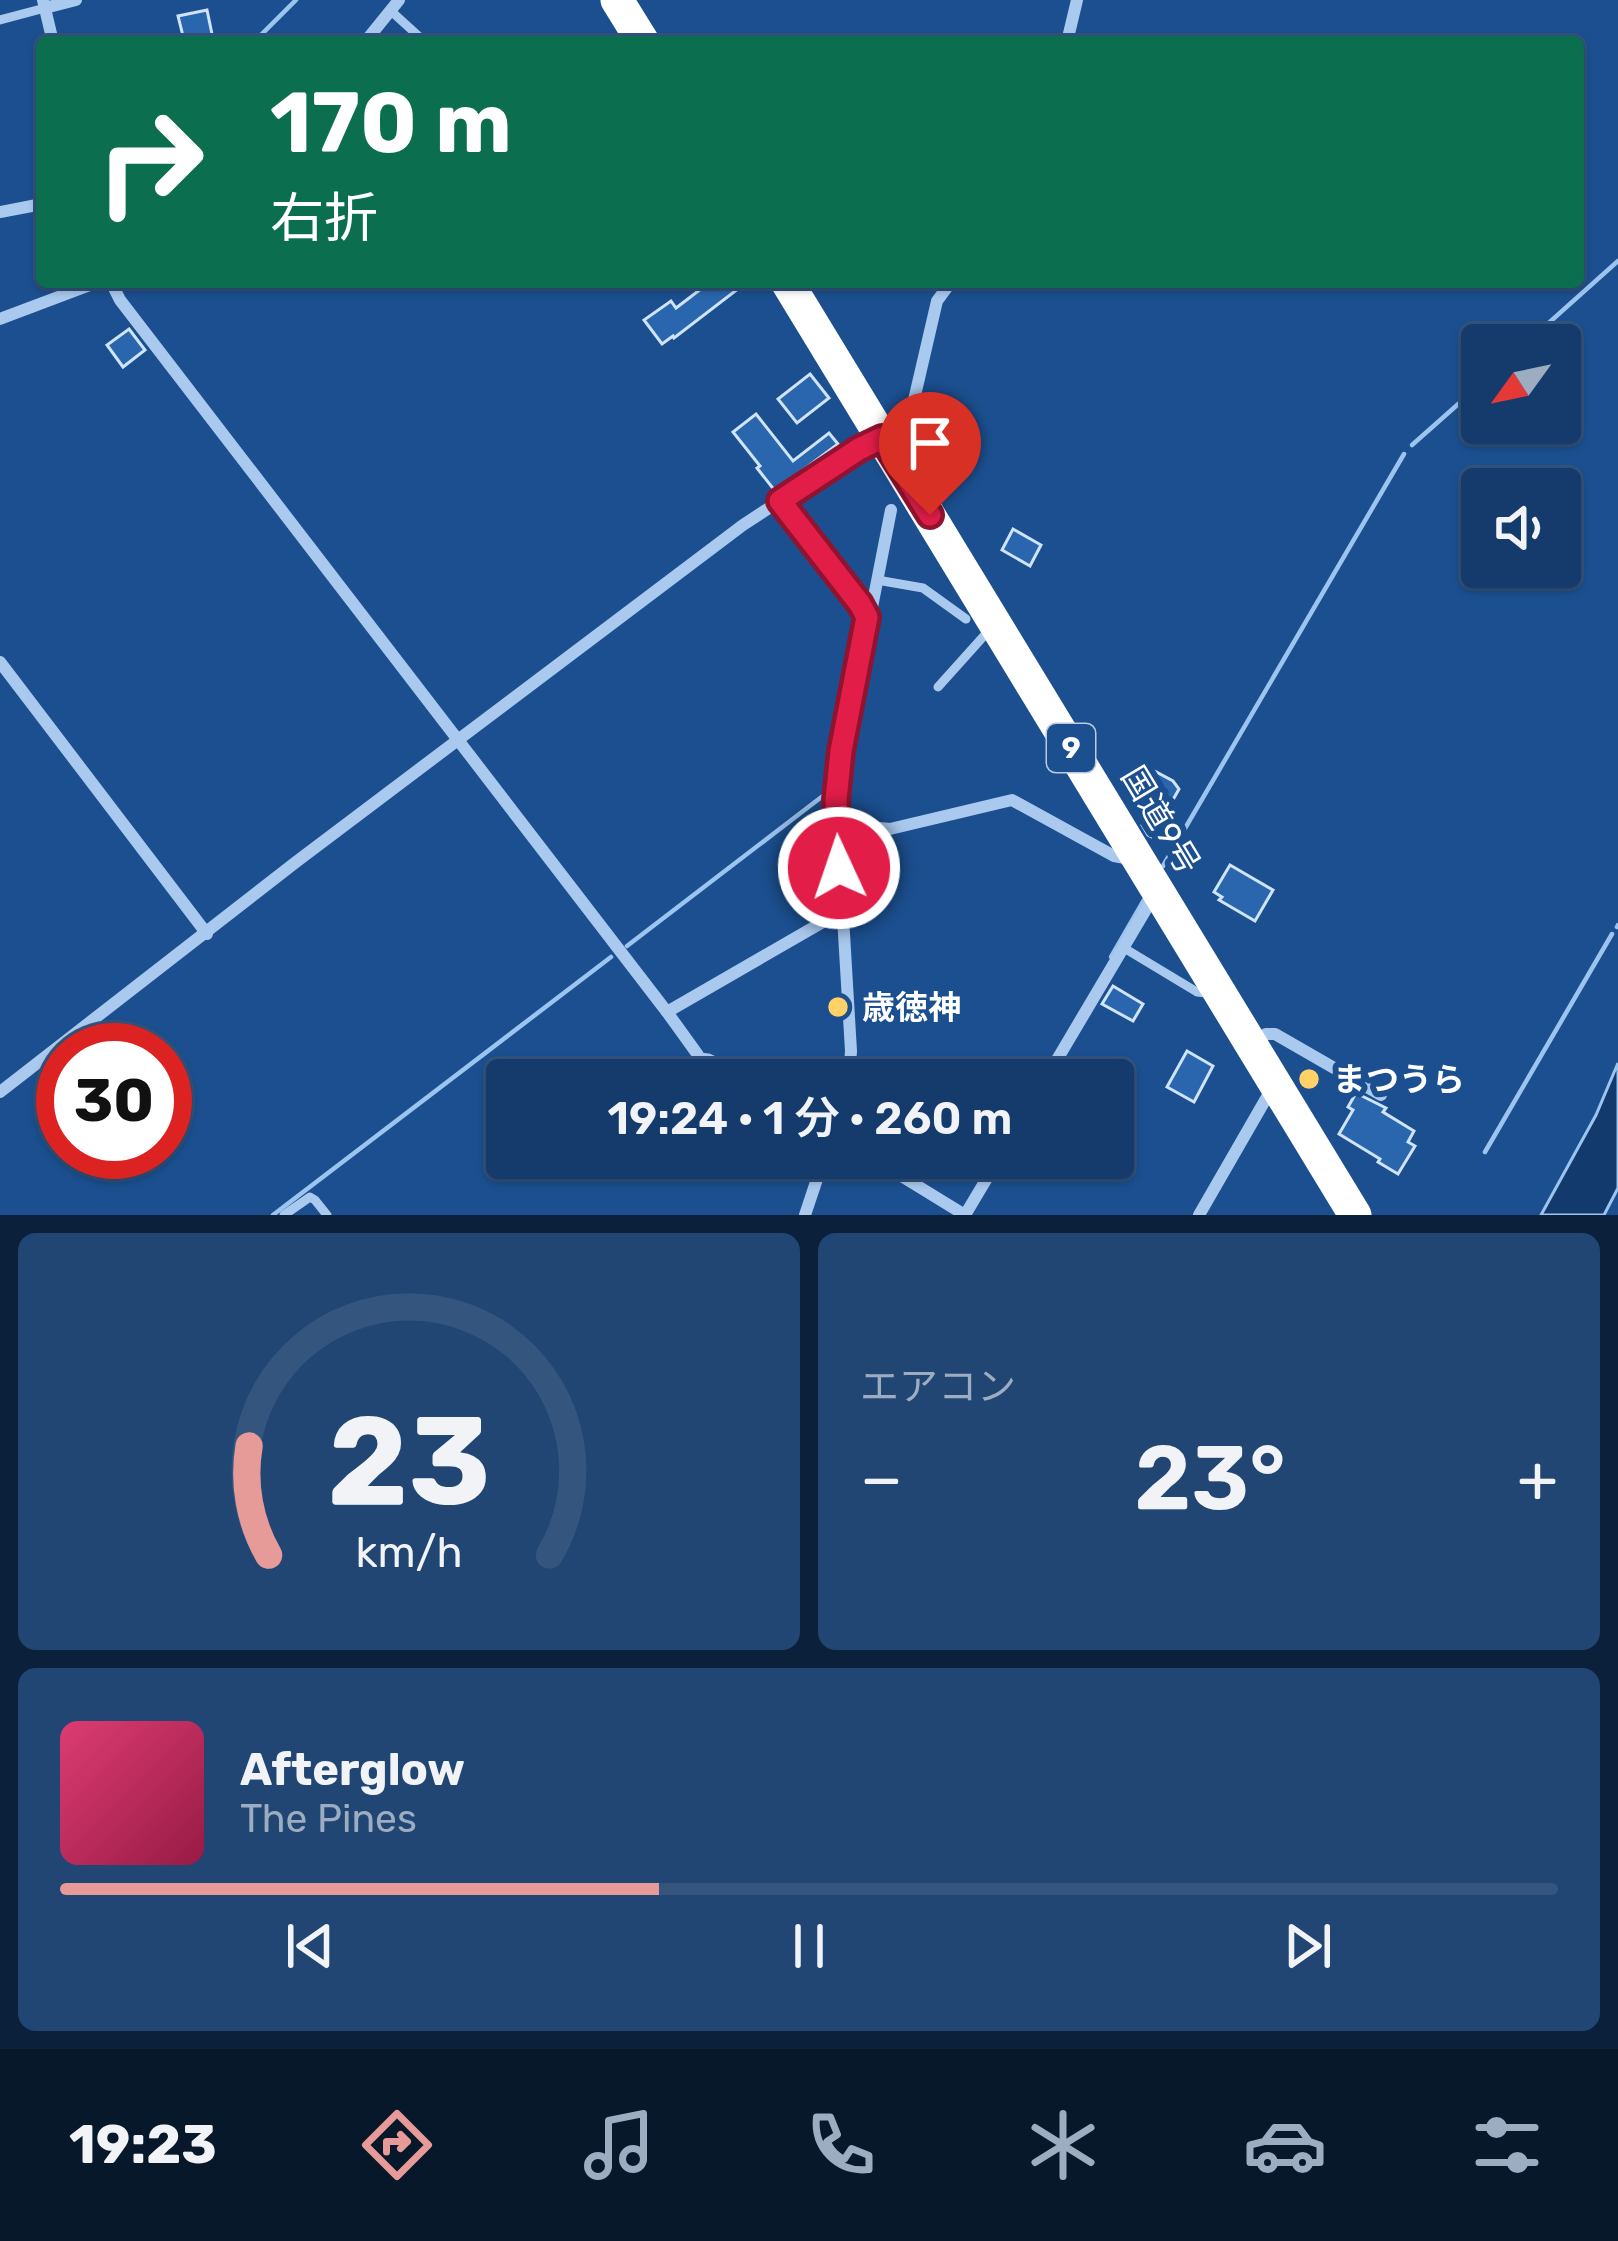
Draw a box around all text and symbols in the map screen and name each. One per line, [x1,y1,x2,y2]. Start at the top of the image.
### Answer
text: 170 m [270,73,512,173]
icon: right [72,84,228,240]
text: 右折 [270,187,378,251]
north arrow [1461,324,1581,444]
map controls [1461,324,1581,588]
pin [879,392,981,515]
icon: arrive [897,410,963,476]
button: sound [1461,468,1581,588]
road number: 9 [1047,724,1095,772]
street label: 国道9号 [1114,759,1208,881]
position arrow [776,805,902,931]
place label: 歳徳神 [862,988,961,1027]
marker: 歳徳神 [825,994,851,1020]
speed limit sign: 30 [36,1023,192,1179]
place label: まつうら [1333,1060,1465,1099]
marker: まつうら [1296,1066,1322,1092]
text: 19:24 · 1 分 · 260 m [607,1092,1013,1145]
text: エアコン [860,1364,1016,1410]
text: 23 [327,1387,491,1535]
text: 23° [1134,1425,1286,1532]
text: − [860,1439,903,1518]
text: + [1517,1439,1558,1518]
text: km/h [355,1526,463,1577]
text: Afterglow [240,1743,465,1796]
text: The Pines [240,1796,417,1842]
icon: previous [277,1913,343,1979]
icon: pause [776,1913,842,1979]
icon: next [1275,1913,1341,1979]
icon: directions [355,2103,439,2187]
icon: music [577,2103,661,2187]
icon: phone [799,2103,883,2187]
icon: climate [1021,2103,1105,2187]
icon: car [1243,2103,1327,2187]
icon: filters [1465,2103,1549,2187]
text: 19:23 [69,2113,217,2177]

